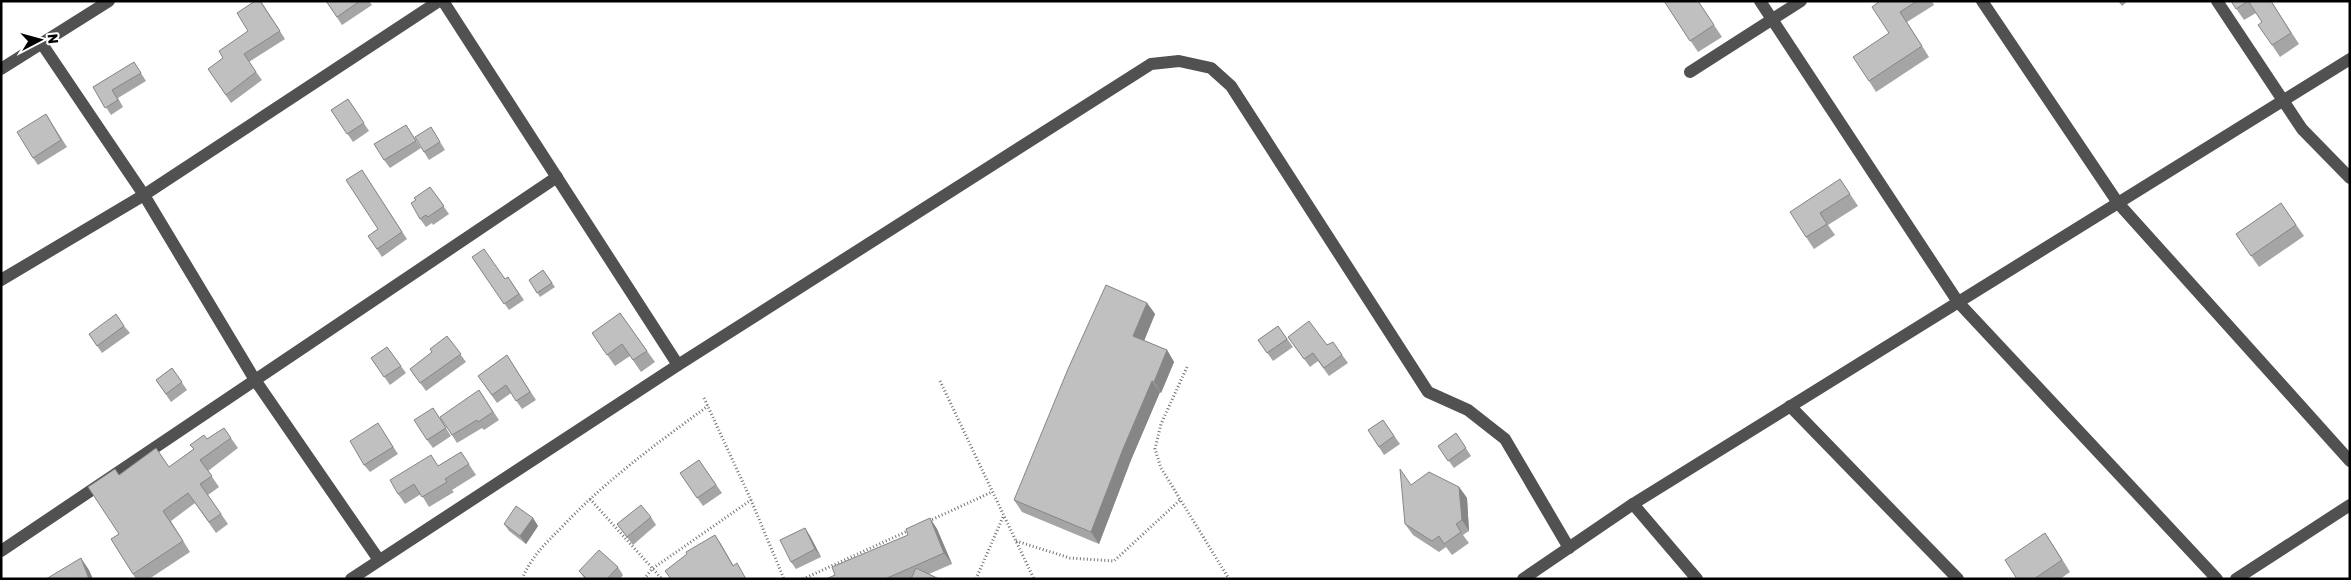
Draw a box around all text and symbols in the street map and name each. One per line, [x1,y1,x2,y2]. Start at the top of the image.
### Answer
north arrow [15,15,65,65]
text: N [43,33,61,45]

